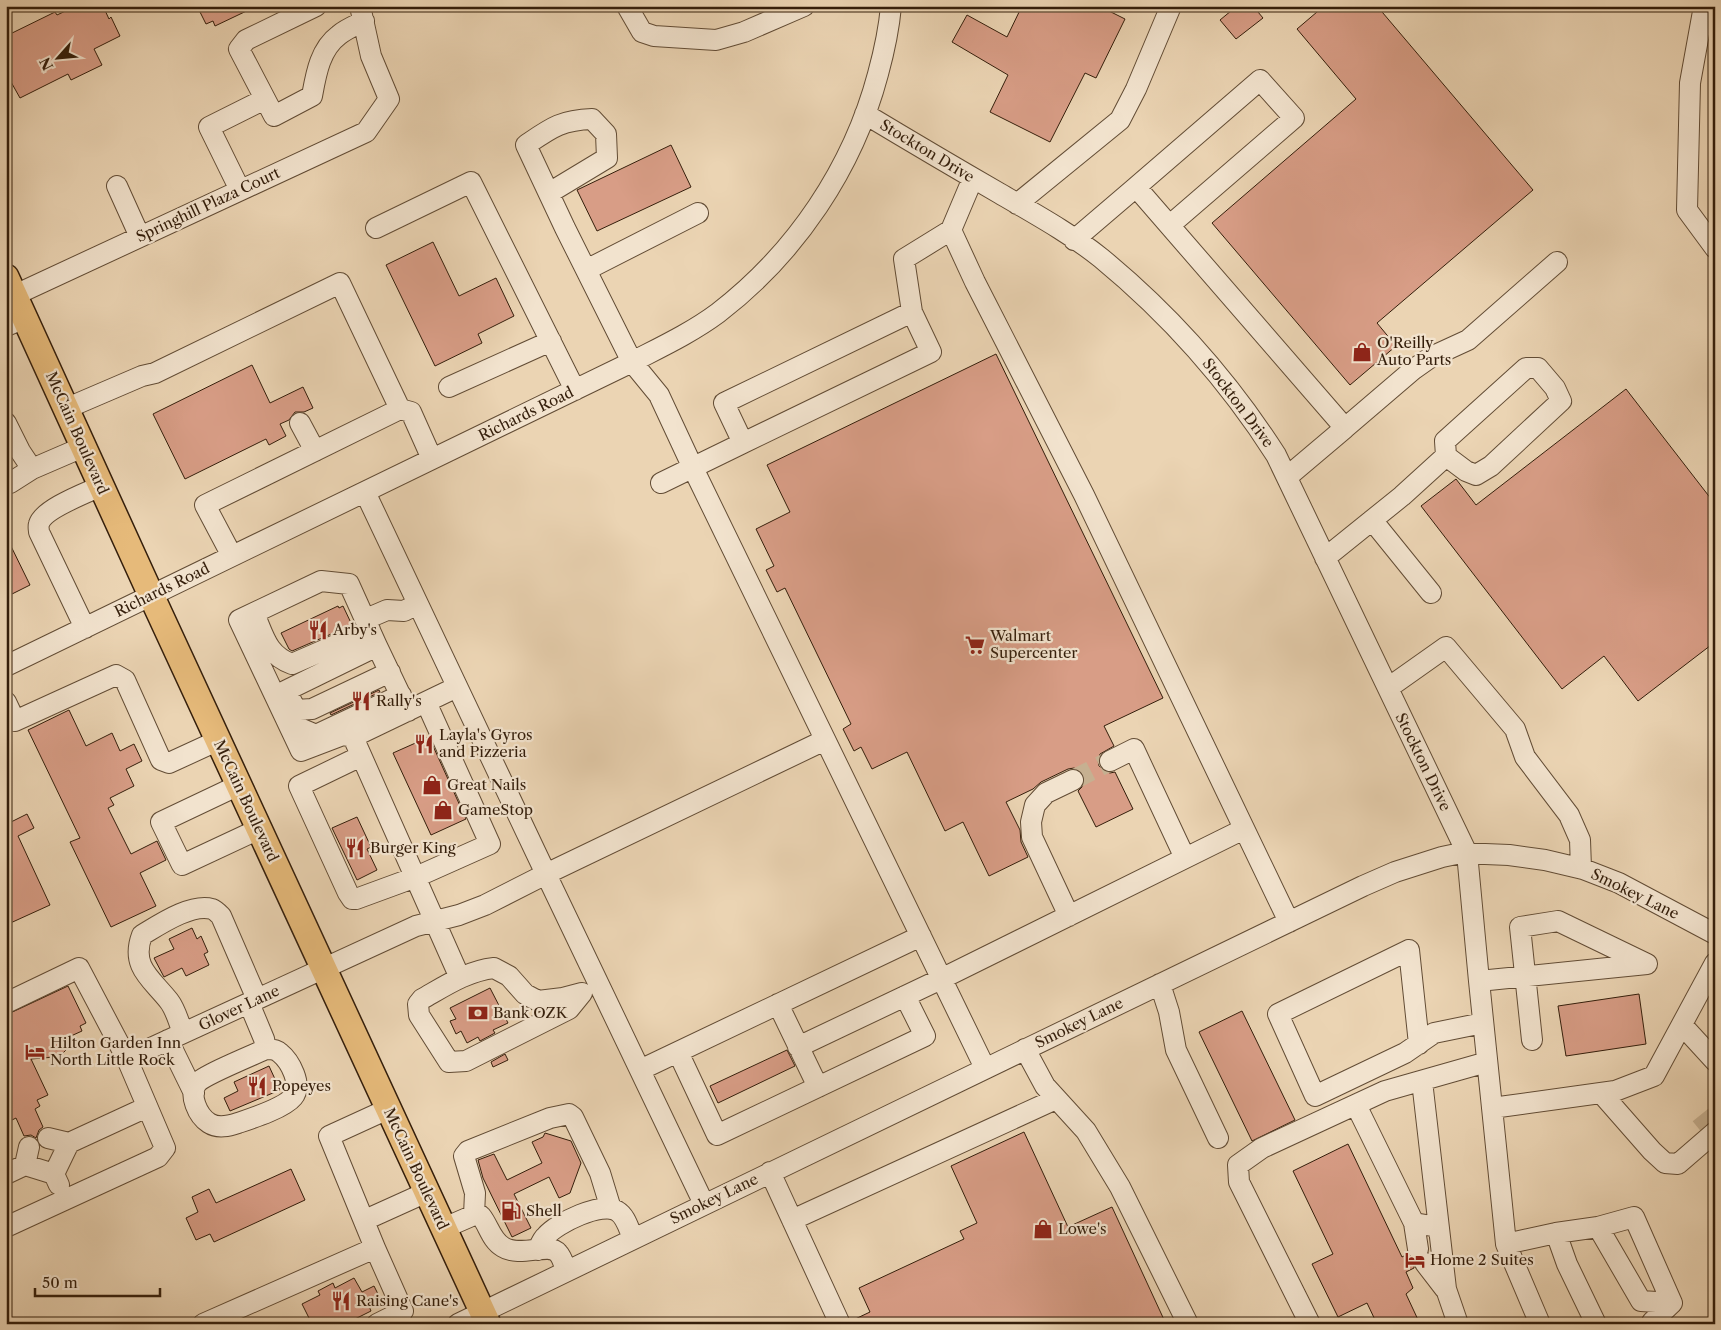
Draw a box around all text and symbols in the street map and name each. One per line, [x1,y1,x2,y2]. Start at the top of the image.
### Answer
north arrow [32,32,82,82]
text: N [36,54,57,73]
street label: Stockton Drive [877,115,978,186]
street label: Springhill Plaza Court [133,163,283,246]
place label: O'Reilly Auto Parts [1376,333,1451,369]
shop icon: O'Reilly Auto Parts [1351,341,1373,363]
street label: Stockton Drive [1199,354,1278,451]
street label: McCain Boulevard [42,368,113,497]
street label: Richards Road [475,382,577,445]
street label: Richards Road [111,558,213,621]
restaurant icon: Arby's [307,619,329,641]
place label: Arby's [332,620,377,639]
place label: Walmart Supercenter [989,626,1078,662]
supermarket icon: Walmart Supercenter [964,634,986,656]
restaurant icon: Rally's [350,690,372,712]
place label: Rally's [376,691,422,710]
street label: Stockton Drive [1391,710,1455,814]
place label: Layla's Gyros and Pizzeria [439,725,533,761]
restaurant icon: Layla's Gyros and Pizzeria [413,733,435,755]
street label: McCain Boulevard [210,737,283,865]
shop icon: Great Nails [421,774,443,796]
place label: Great Nails [447,775,526,794]
shop icon: GameStop [432,799,454,821]
place label: GameStop [458,800,533,819]
restaurant icon: Burger King [344,837,366,859]
place label: Burger King [370,838,456,857]
street label: Smokey Lane [1588,864,1682,923]
street label: Glover Lane [195,981,282,1035]
street label: Smokey Lane [1032,993,1126,1052]
bank icon: Bank OZK [467,1002,489,1024]
place label: Bank OZK [493,1003,569,1022]
place label: Hilton Garden Inn North Little Rock [50,1033,182,1069]
hotel icon: Hilton Garden Inn North Little Rock [24,1041,46,1063]
restaurant icon: Popeyes [246,1075,268,1097]
place label: Popeyes [272,1076,331,1095]
street label: McCain Boulevard [380,1105,453,1233]
street label: Smokey Lane [667,1169,761,1228]
fuel station icon: Shell [500,1200,522,1222]
place label: Shell [526,1201,562,1220]
shop icon: Lowe's [1032,1218,1054,1240]
place label: Lowe's [1058,1219,1107,1238]
hotel icon: Home 2 Suites [1404,1249,1426,1271]
place label: Home 2 Suites [1430,1250,1534,1269]
scale bar [35,1265,160,1297]
text: 50 m [42,1273,78,1292]
restaurant icon: Raising Cane's [330,1290,352,1312]
place label: Raising Cane's [356,1291,459,1310]

